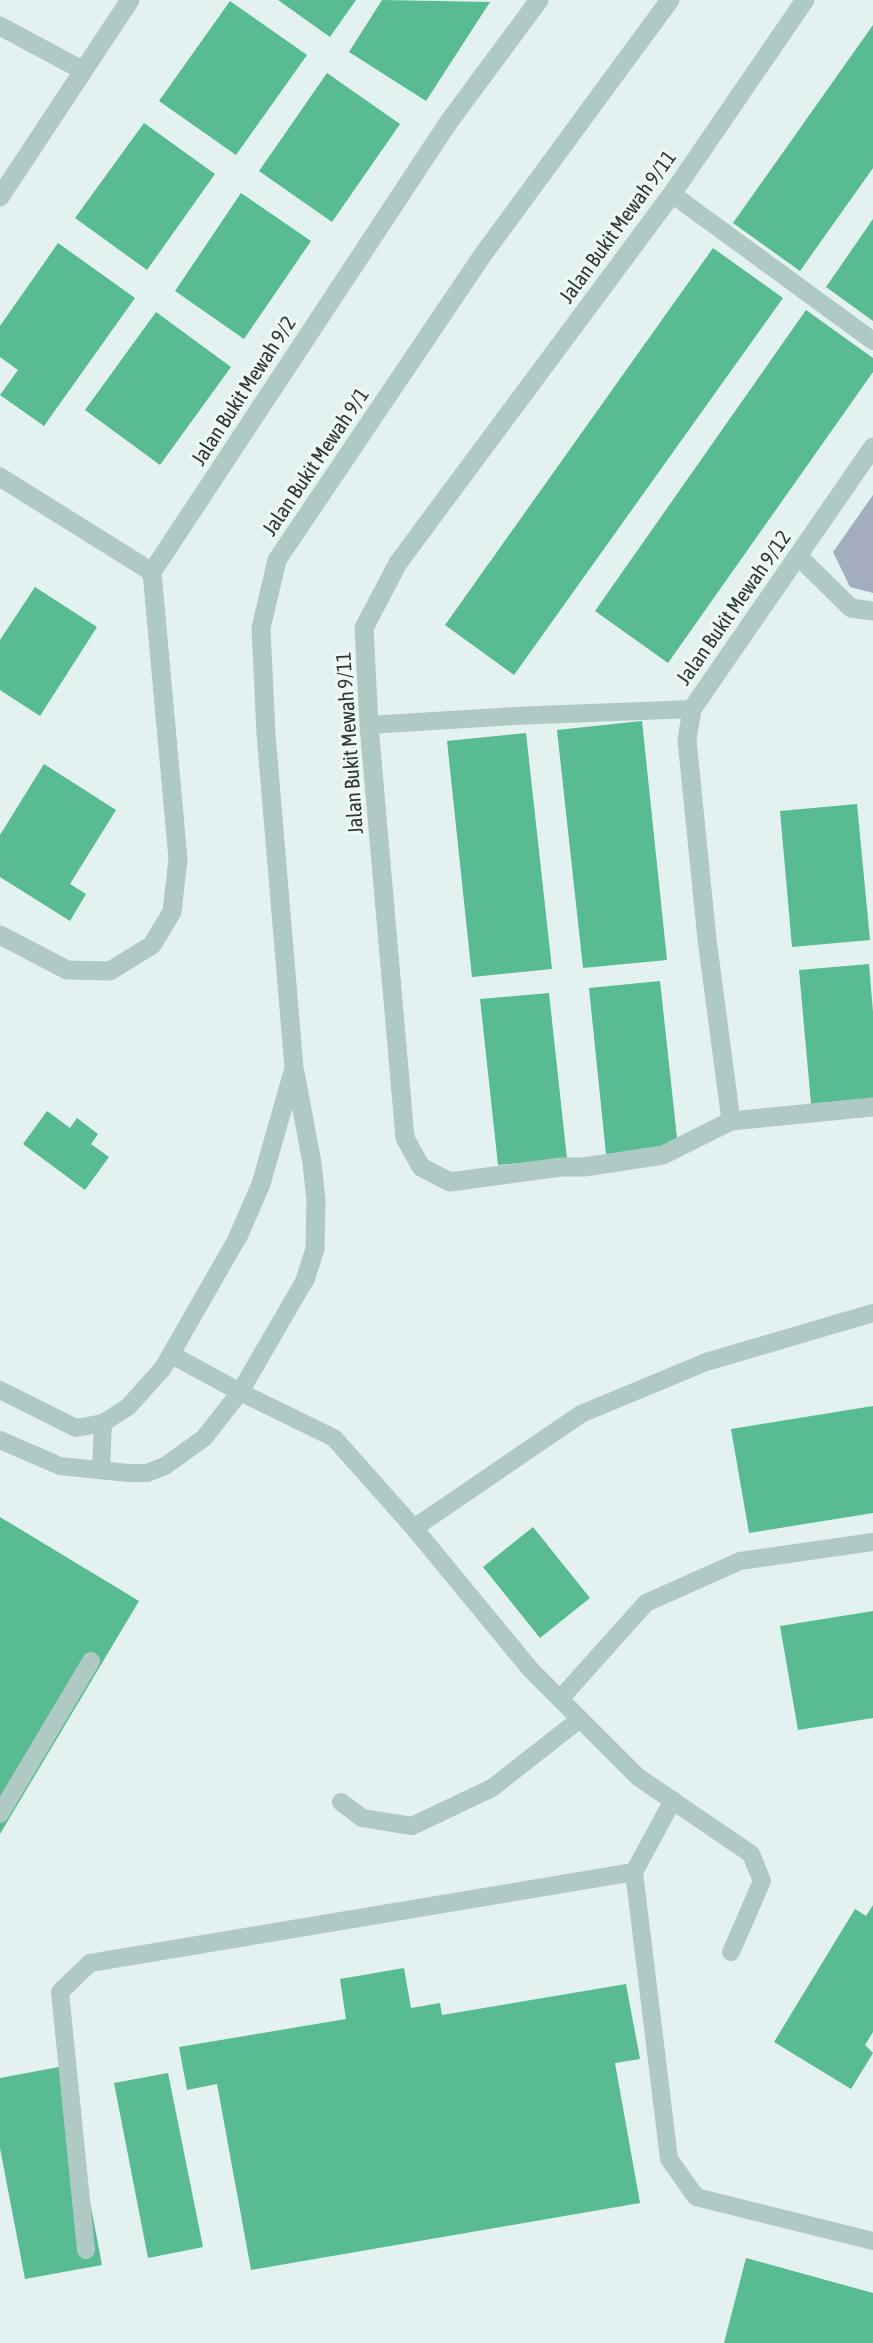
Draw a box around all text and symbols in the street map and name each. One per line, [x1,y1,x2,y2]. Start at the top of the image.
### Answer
street label: Jalan Bukit Mewah 9/11 [554,146,682,308]
street label: Jalan Bukit Mewah 9/2 [186,312,302,470]
street label: Jalan Bukit Mewah 9/1 [257,383,375,541]
street label: Jalan Bukit Mewah 9/12 [671,526,797,690]
street label: Jalan Bukit Mewah 9/11 [331,651,369,835]

